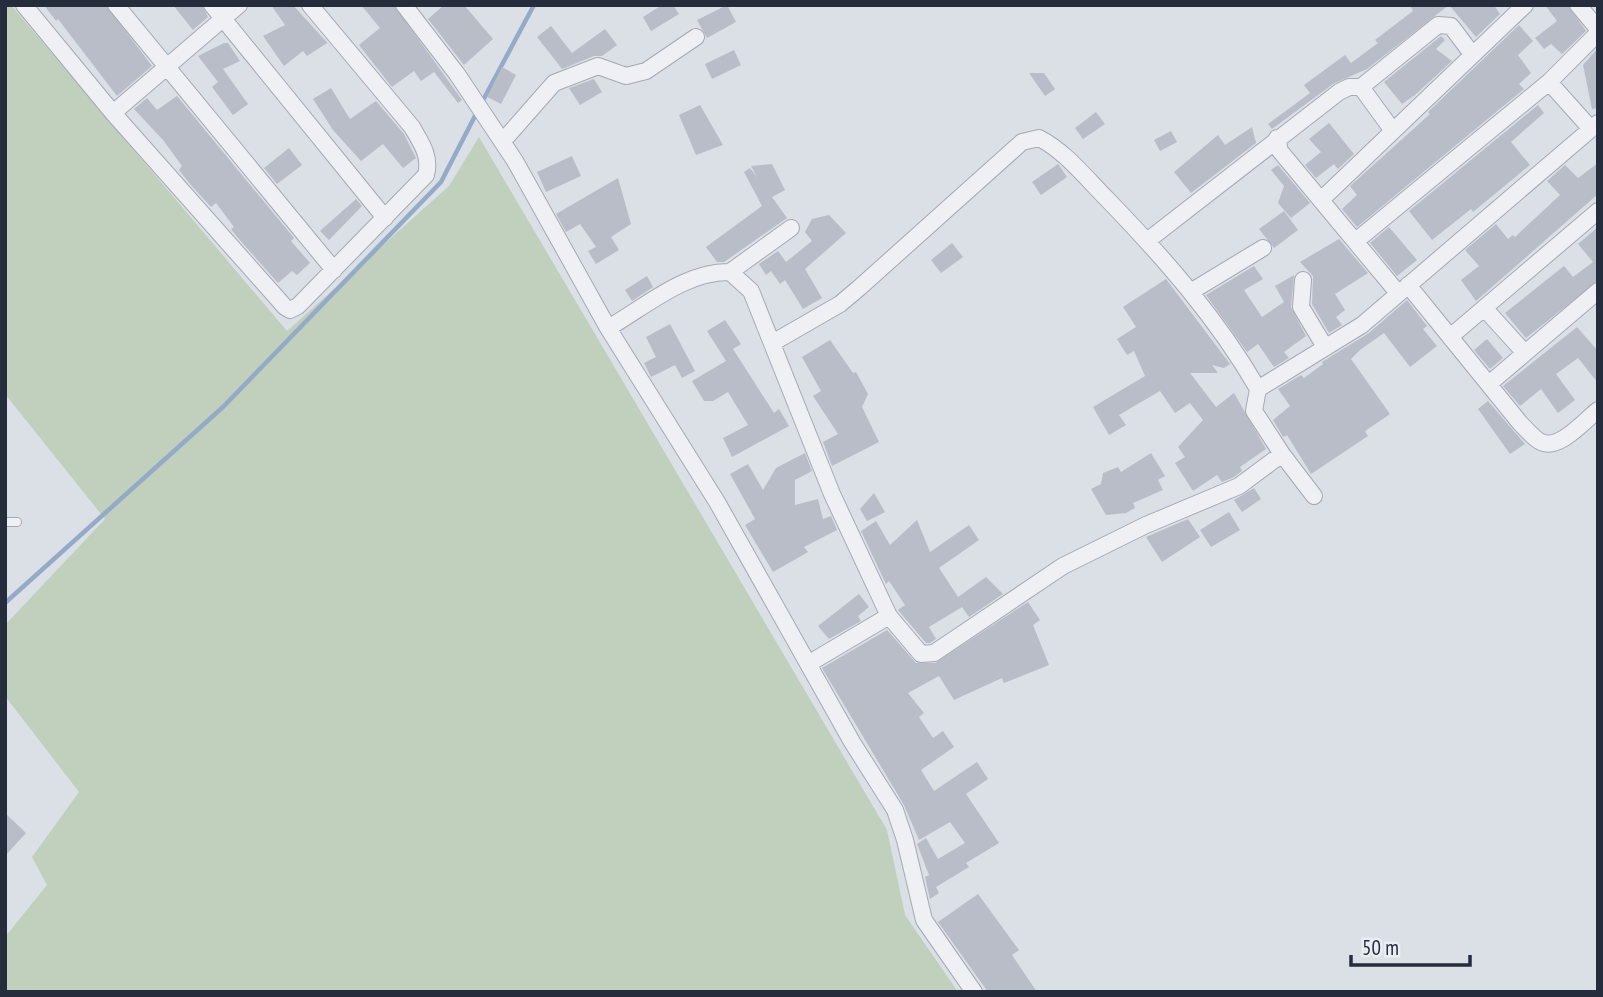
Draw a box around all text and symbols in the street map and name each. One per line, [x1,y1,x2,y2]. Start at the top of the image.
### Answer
scale bar [1351,923,1470,967]
text: 50 m [1362,934,1399,961]

